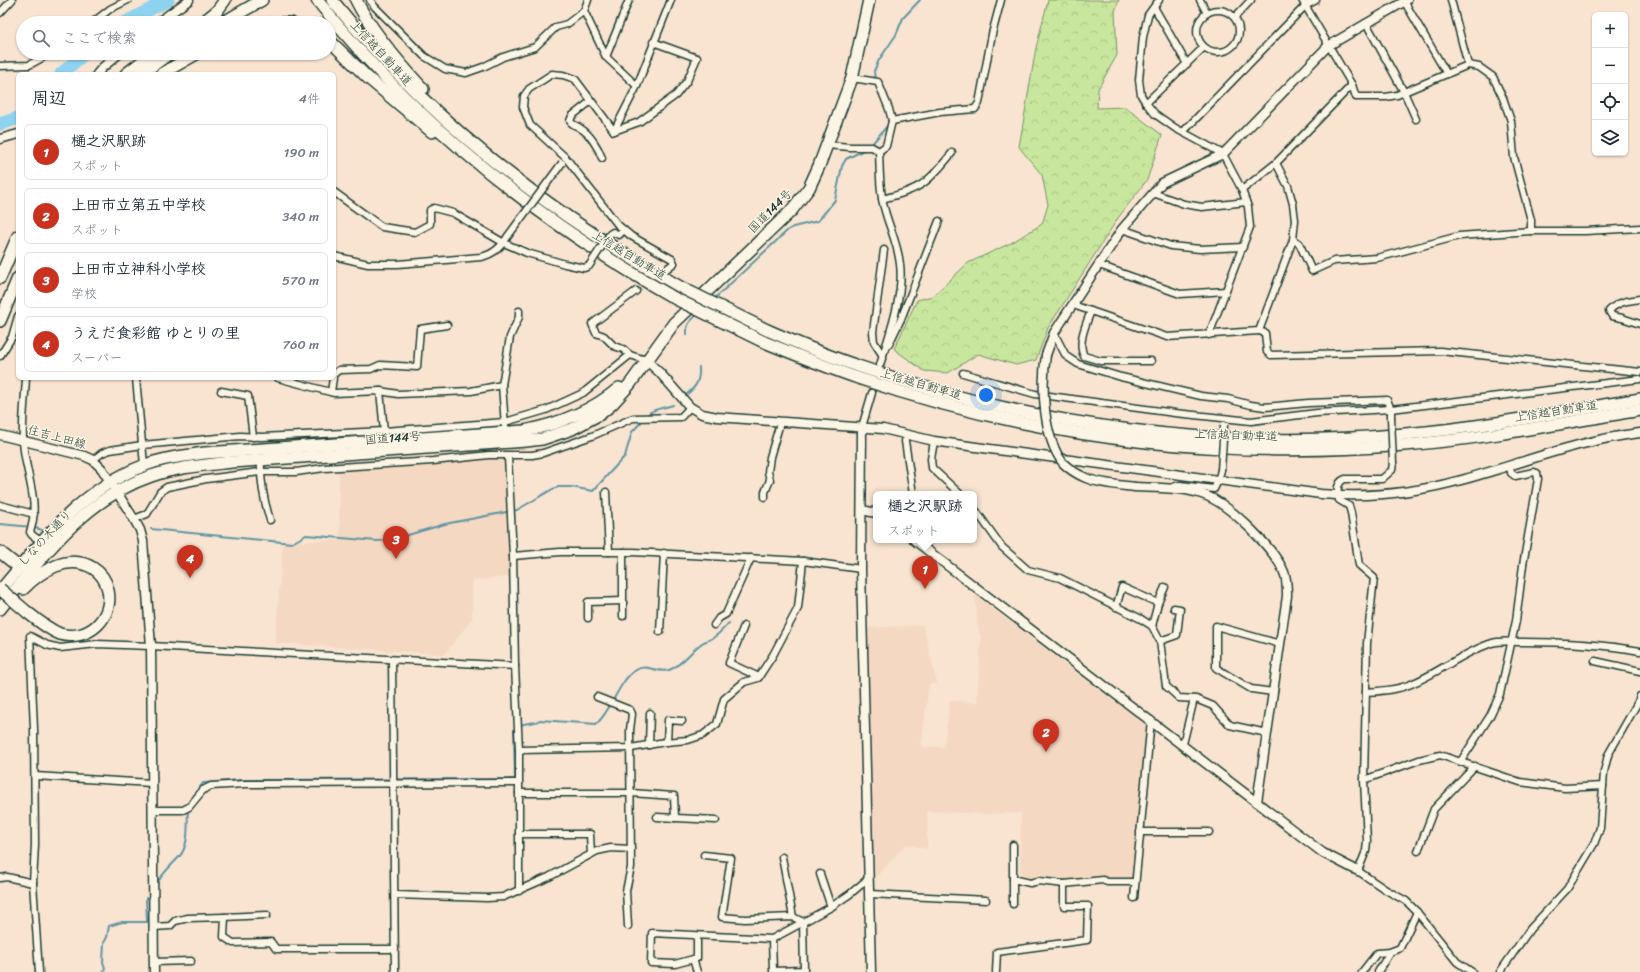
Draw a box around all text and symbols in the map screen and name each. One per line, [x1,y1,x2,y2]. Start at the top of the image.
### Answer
map controls [1592,12,1628,156]
button: + [1592,12,1628,48]
street label: 上信越自動車道 [344,15,418,91]
search box [16,16,336,60]
text: ここで検索 [62,25,137,51]
icon: search [30,27,52,49]
button: − [1592,48,1628,84]
text: 周辺 [32,83,66,113]
button: locate [1592,84,1628,120]
text: 4件 [299,87,320,110]
button: layers [1592,120,1628,156]
text: 樋之沢駅跡 [71,128,146,154]
text: 1 [43,141,49,164]
text: 190 m [284,141,319,164]
text: スポット [71,154,123,177]
street label: 国道144号 [742,183,798,239]
text: 上田市立第五中学校 [71,192,206,218]
text: 2 [42,205,50,228]
text: 340 m [282,205,319,228]
text: スポット [71,218,123,241]
street label: 上信越自動車道 [587,224,671,286]
text: 上田市立神科小学校 [71,256,206,282]
text: 3 [42,269,50,292]
text: 570 m [282,269,319,292]
text: 学校 [71,282,97,305]
text: うえだ食彩館 ゆとりの里 [71,320,240,346]
text: 4 [42,333,50,356]
text: 760 m [283,333,319,356]
text: スーパー [71,346,122,369]
street label: 上信越自動車道 [878,362,964,406]
your location [976,385,996,405]
street label: 上信越自動車道 [1513,394,1599,428]
street label: 住吉上田線 [25,419,89,455]
street label: 上信越自動車道 [1194,423,1278,447]
street label: 国道144号 [364,425,422,451]
popup [873,491,977,543]
text: 樋之沢駅跡 [887,493,963,519]
street label: しなの木通り [12,504,78,572]
text: スポット [887,519,940,542]
pin: 3 [383,526,409,559]
pin: 4 [177,545,203,578]
pin: 1 [912,556,938,589]
pin: 2 [1033,719,1059,752]

